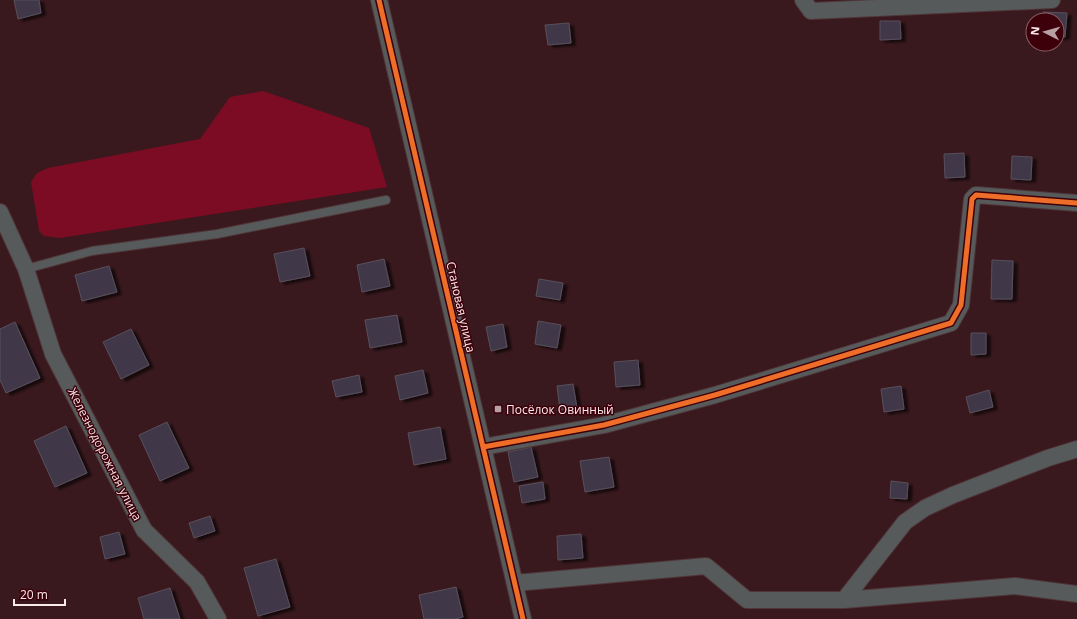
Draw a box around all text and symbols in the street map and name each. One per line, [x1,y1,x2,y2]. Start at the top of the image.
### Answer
north arrow [1025,12,1065,52]
text: N [1027,26,1042,36]
street label: Становая улица [442,260,480,354]
street label: Железнодорожная улица [64,385,146,523]
place label: Посёлок Овинный [506,401,614,418]
marker: Посёлок Овинный [493,404,503,414]
scale bar [14,581,65,607]
text: 20 m [20,586,48,603]

